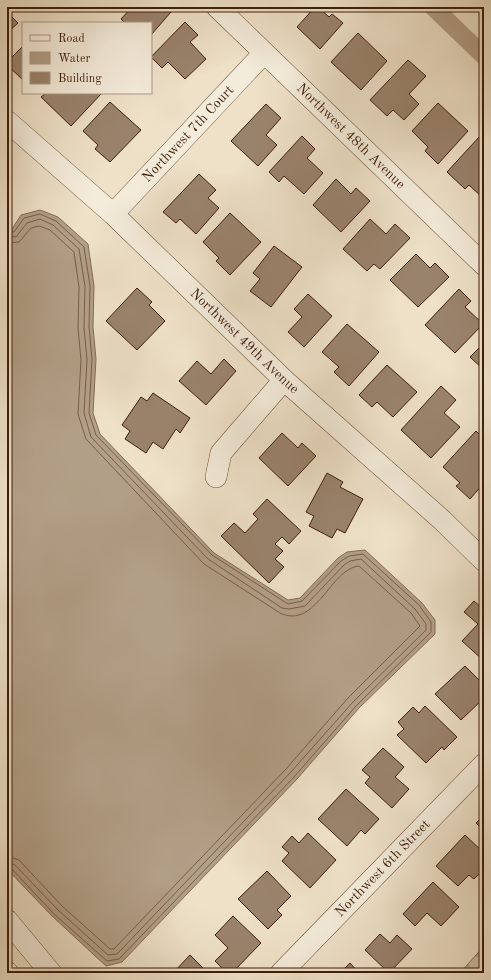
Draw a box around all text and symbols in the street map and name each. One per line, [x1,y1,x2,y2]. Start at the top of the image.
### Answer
legend [22,22,152,94]
text: Road [58,33,85,45]
text: Water [58,53,91,65]
text: Building [58,73,102,85]
street label: Northwest 48th Avenue [294,81,408,192]
street label: Northwest 7th Court [140,83,237,185]
street label: Northwest 49th Avenue [187,286,301,397]
street label: Northwest 6th Street [333,817,433,920]

